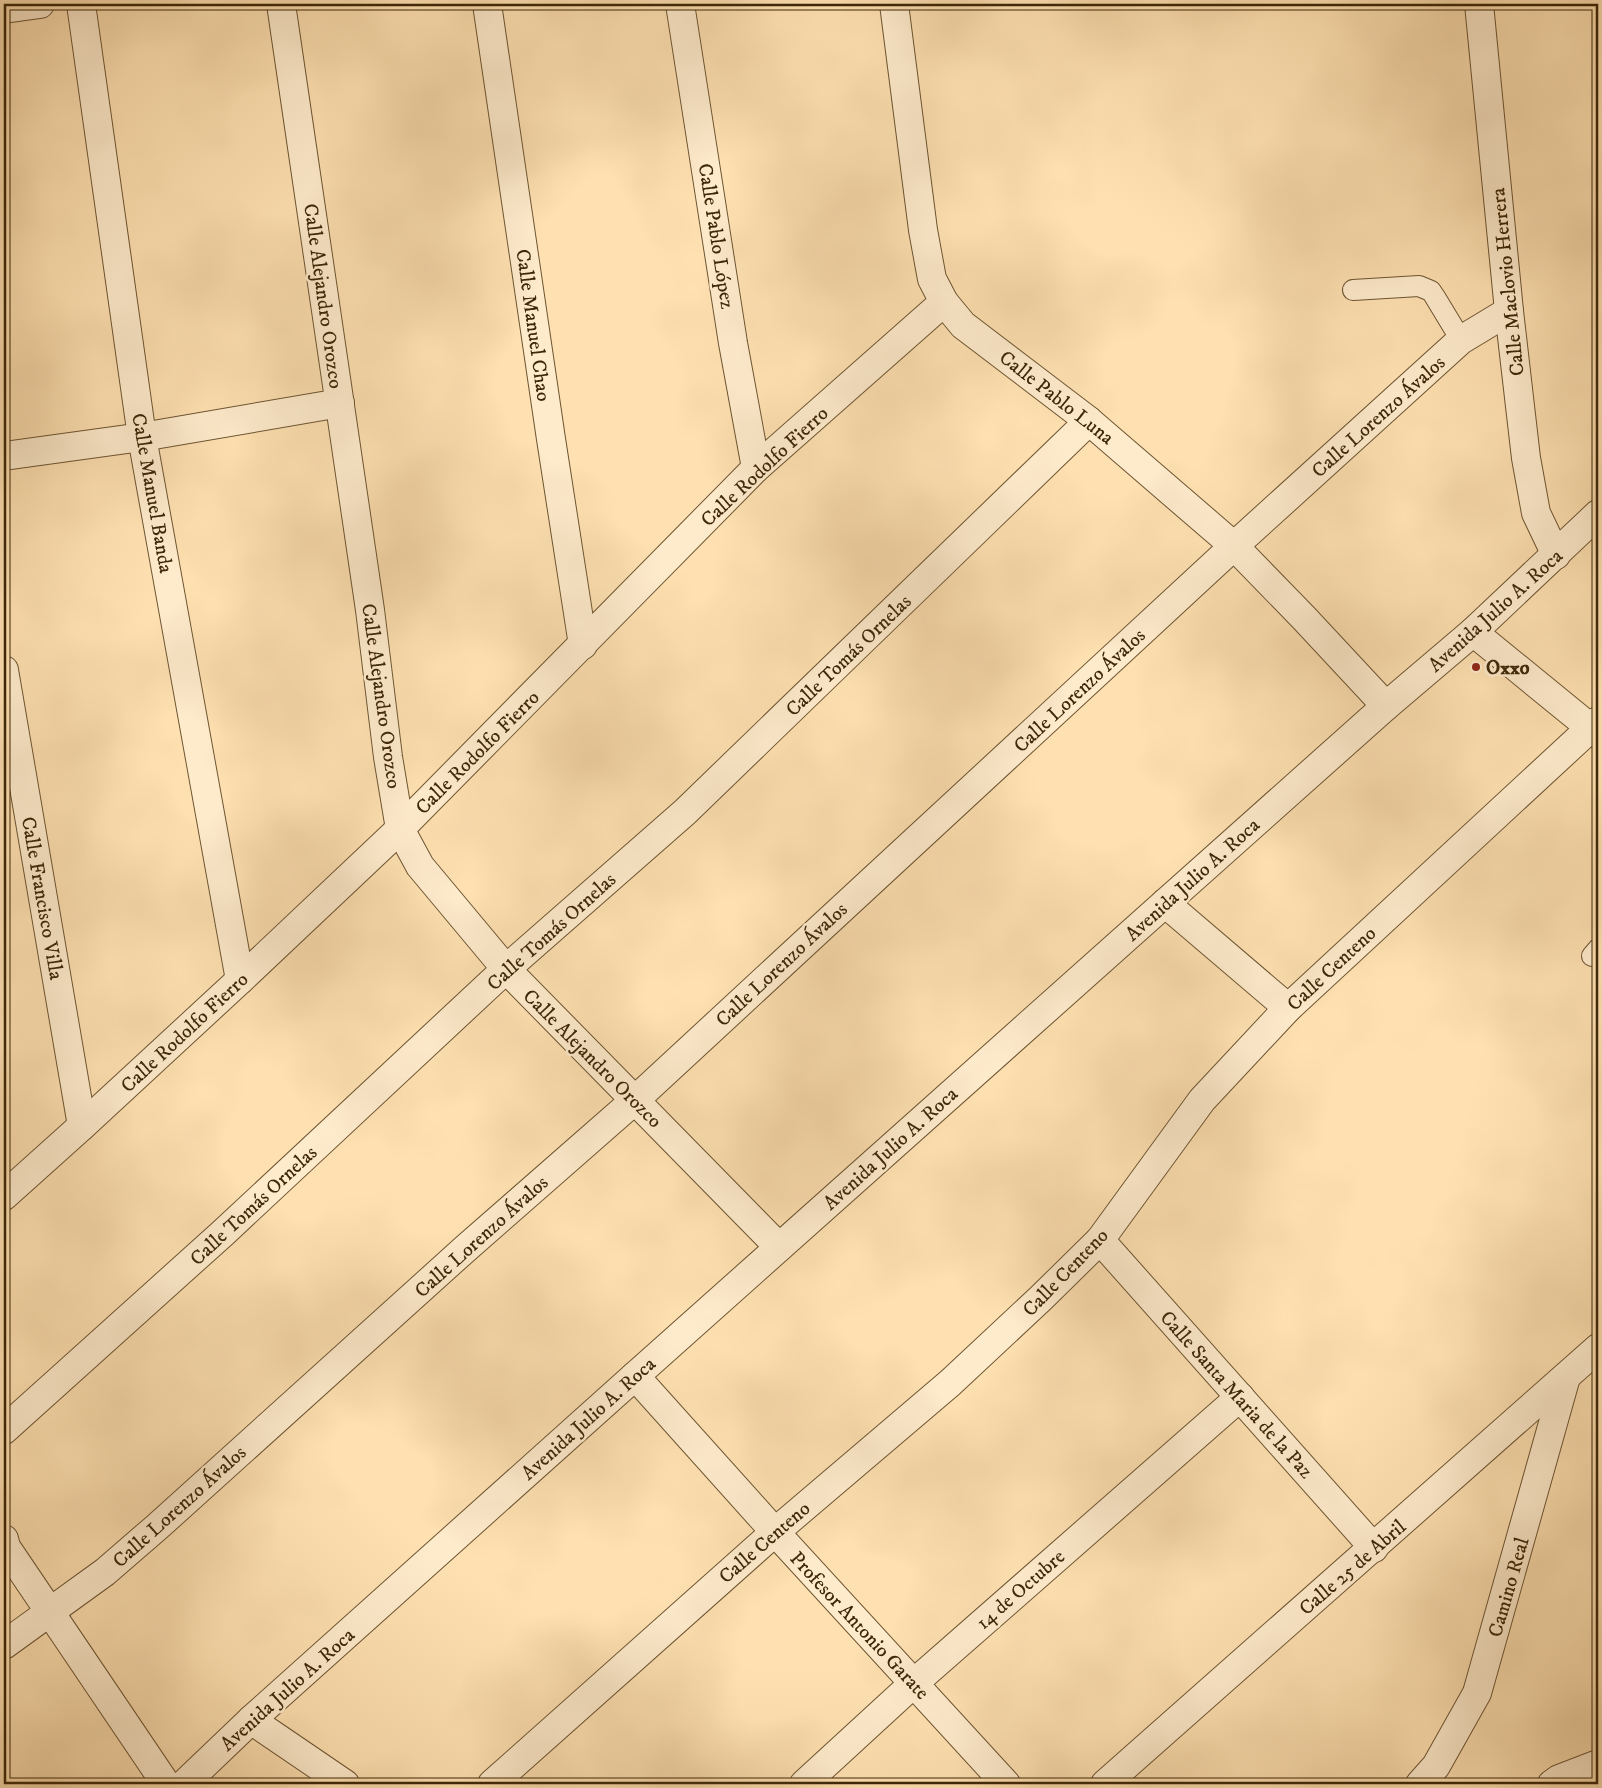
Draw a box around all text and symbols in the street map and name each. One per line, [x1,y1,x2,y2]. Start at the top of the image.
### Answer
street label: Calle Pablo López [692,162,739,311]
street label: Calle Maclovio Herrera [1486,186,1531,377]
street label: Calle Alejandro Orozco [297,202,348,390]
street label: Calle Manuel Chao [509,247,556,403]
street label: Calle Pablo Luna [994,346,1119,451]
street label: Calle Lorenzo Ávalos [1306,350,1451,484]
street label: Calle Rodolfo Fierro [696,402,834,533]
street label: Calle Manuel Banda [125,411,178,576]
street label: Avenida Julio A. Roca [1424,544,1569,678]
street label: Calle Tomás Ornelas [781,590,917,722]
street label: Calle Alejandro Orozco [355,602,406,790]
street label: Calle Lorenzo Ávalos [1008,623,1151,759]
place label: Oxxo [1486,656,1530,681]
marker: Oxxo [1470,661,1482,673]
street label: Calle Rodolfo Fierro [411,686,545,820]
street label: Avenida Julio A. Roca [1121,813,1266,947]
street label: Calle Francisco Villa [15,815,68,982]
street label: Calle Tomás Ornelas [482,867,622,997]
street label: Calle Lorenzo Ávalos [710,897,853,1033]
street label: Calle Centeno [1282,921,1382,1017]
street label: Calle Rodolfo Fierro [116,968,254,1099]
street label: Calle Alejandro Orozco [517,984,667,1134]
street label: Avenida Julio A. Roca [819,1082,964,1216]
street label: Calle Tomás Ornelas [185,1140,323,1272]
street label: Calle Lorenzo Ávalos [409,1170,554,1304]
street label: Calle Centeno [1018,1224,1114,1322]
street label: Calle Santa Maria de la Paz [1154,1306,1318,1484]
street label: Avenida Julio A. Roca [517,1352,662,1486]
street label: Calle Lorenzo Ávalos [107,1440,252,1574]
street label: Calle Centeno [714,1497,816,1590]
street label: Calle 25 de Abril [1294,1515,1412,1621]
street label: Camino Real [1483,1535,1536,1640]
street label: 14 de Octubre [971,1545,1071,1636]
street label: Profesor Antonio Garate [784,1547,934,1705]
street label: Avenida Julio A. Roca [216,1623,361,1757]

